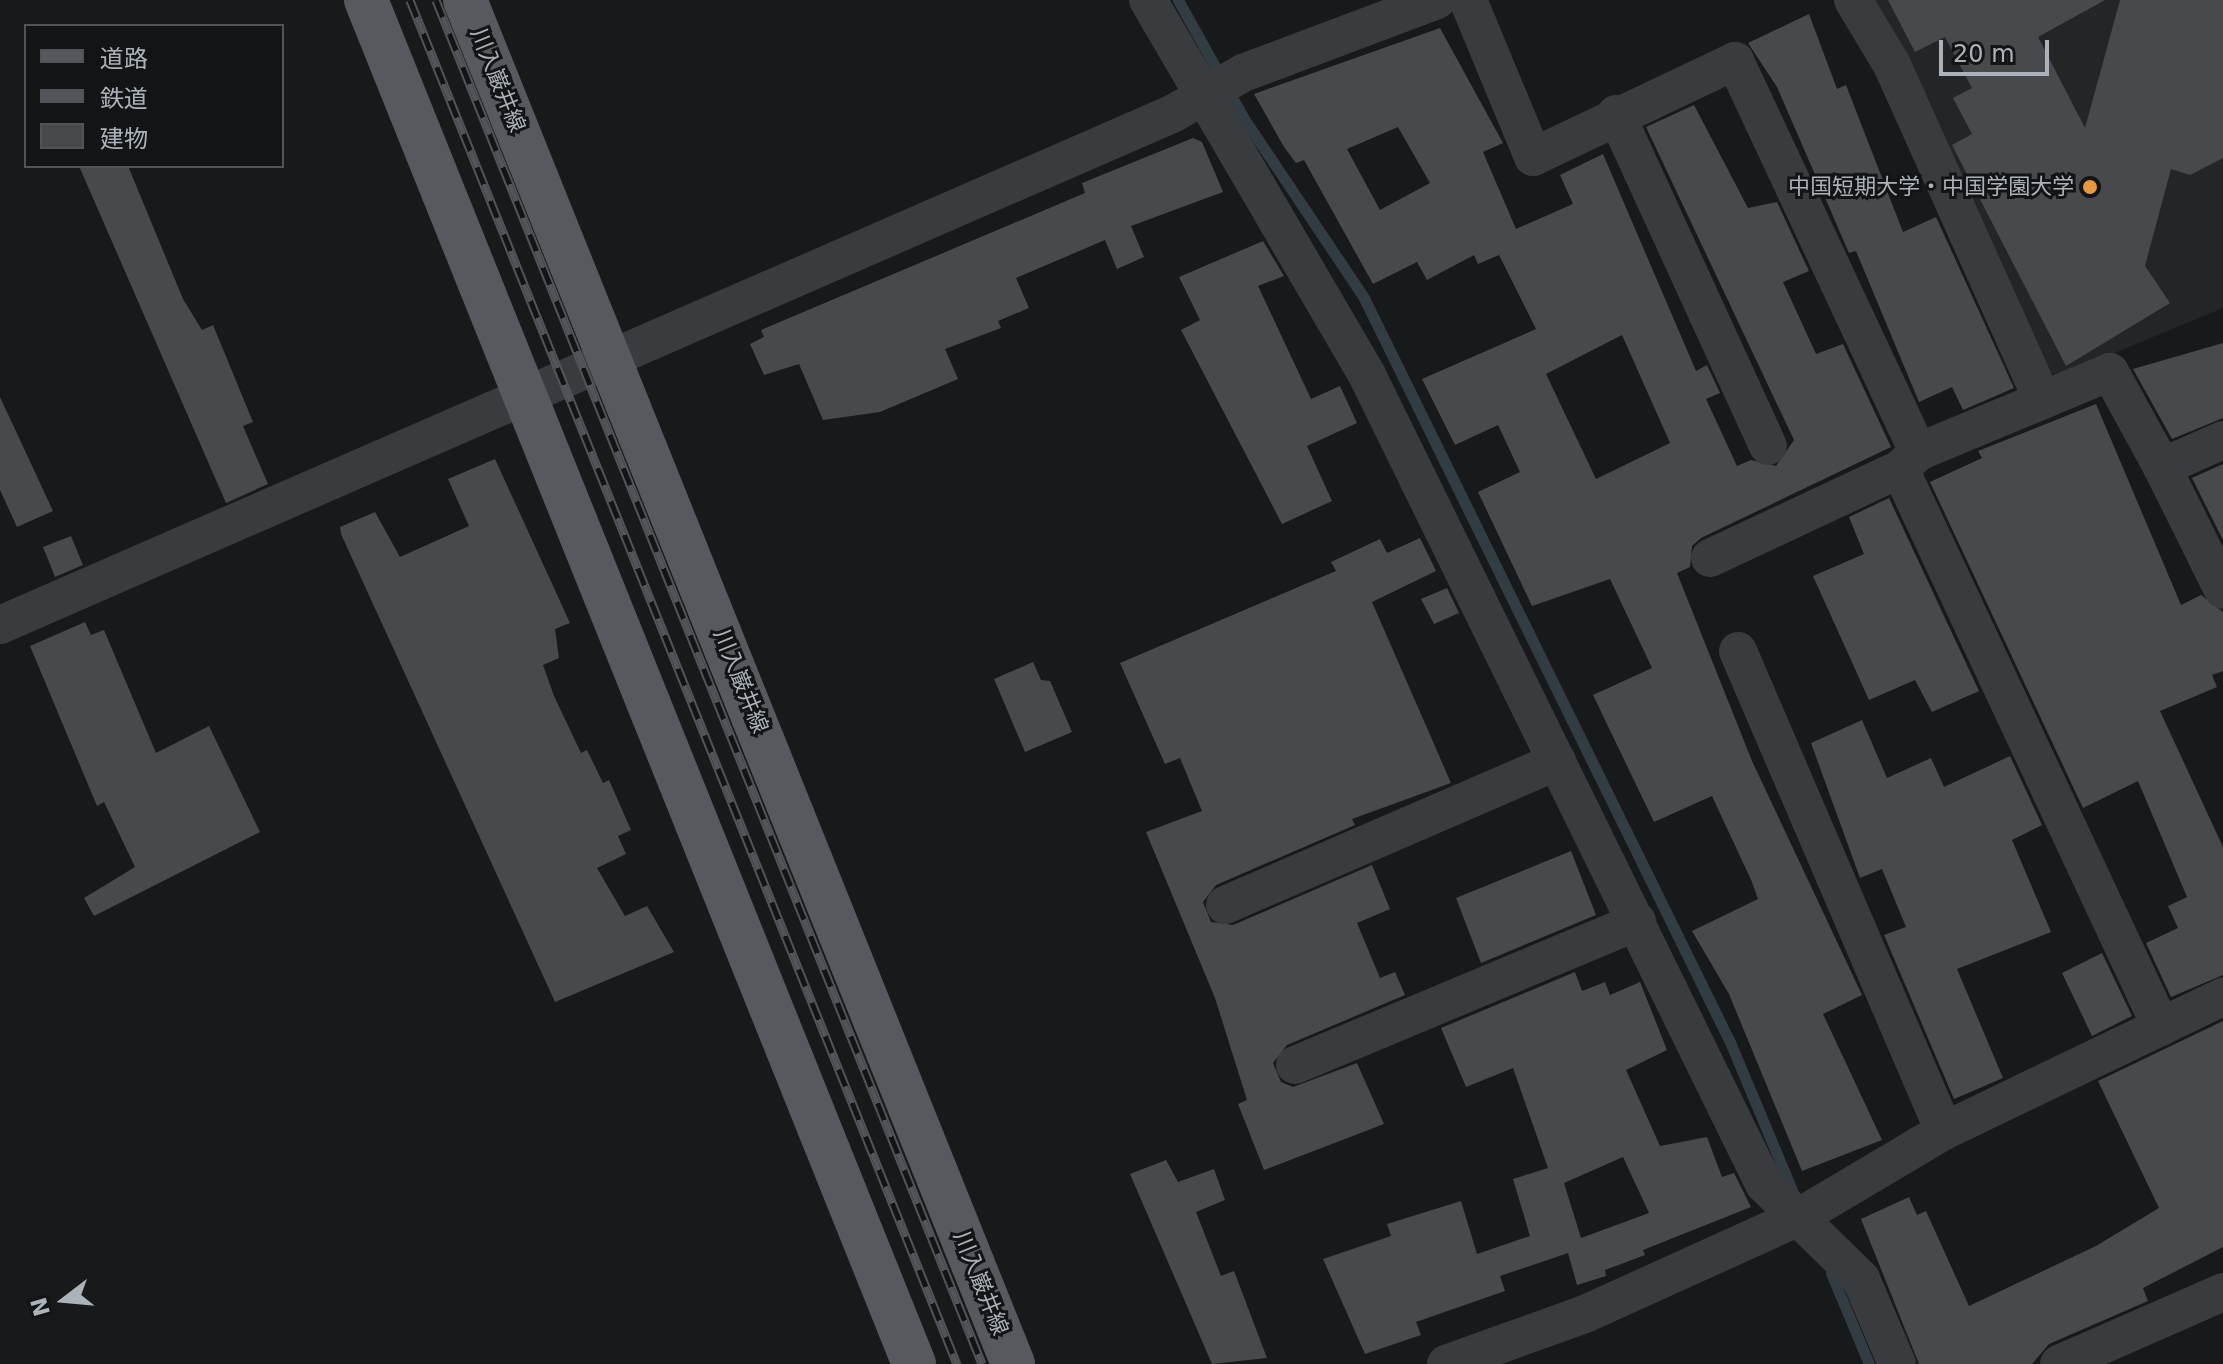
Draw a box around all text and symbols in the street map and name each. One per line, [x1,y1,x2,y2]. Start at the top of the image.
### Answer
legend [24,24,284,168]
street label: 川入巌井線 [465,24,531,136]
scale bar [1943,24,2053,74]
text: 20 m [1953,40,2015,68]
text: 道路 [100,45,148,73]
text: 鉄道 [100,85,148,113]
text: 建物 [100,125,148,153]
place label: 中国短期大学・中国学園大学 [1788,174,2074,200]
marker: 中国短期大学・中国学園大学 [2081,178,2099,196]
street label: 川入巌井線 [708,625,774,737]
street label: 川入巌井線 [948,1227,1014,1339]
north arrow [24,1260,104,1340]
text: N [26,1294,55,1319]

